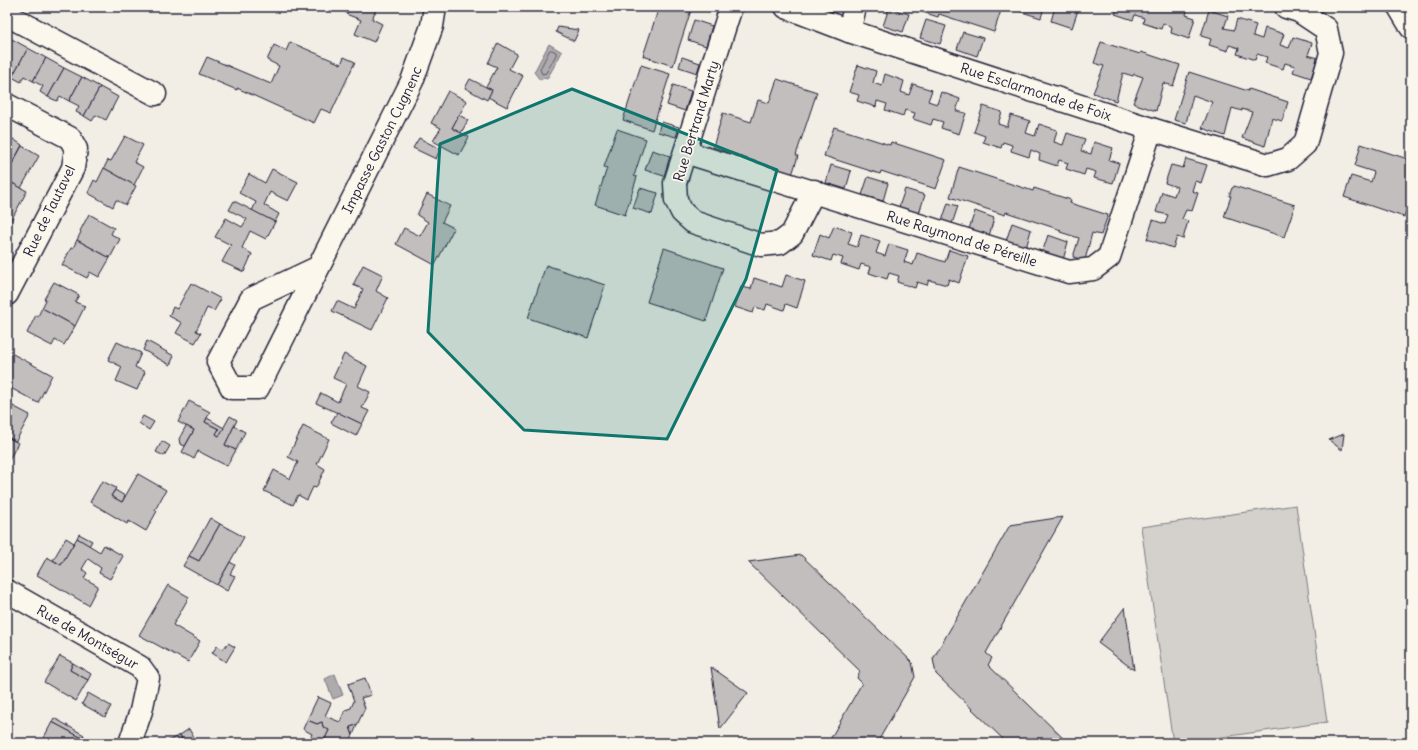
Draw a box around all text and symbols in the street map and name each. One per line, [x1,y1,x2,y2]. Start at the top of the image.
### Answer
street label: Rue Bertrand Marty [669,58,723,184]
street label: Rue Esclarmonde de Foix [958,59,1114,125]
street label: Impasse Gaston Cugnenc [338,64,426,217]
street label: Rue de Tautavel [19,162,79,260]
street label: Rue Raymond de Péreille [884,207,1039,270]
street label: Rue de Montségur [34,601,142,673]

